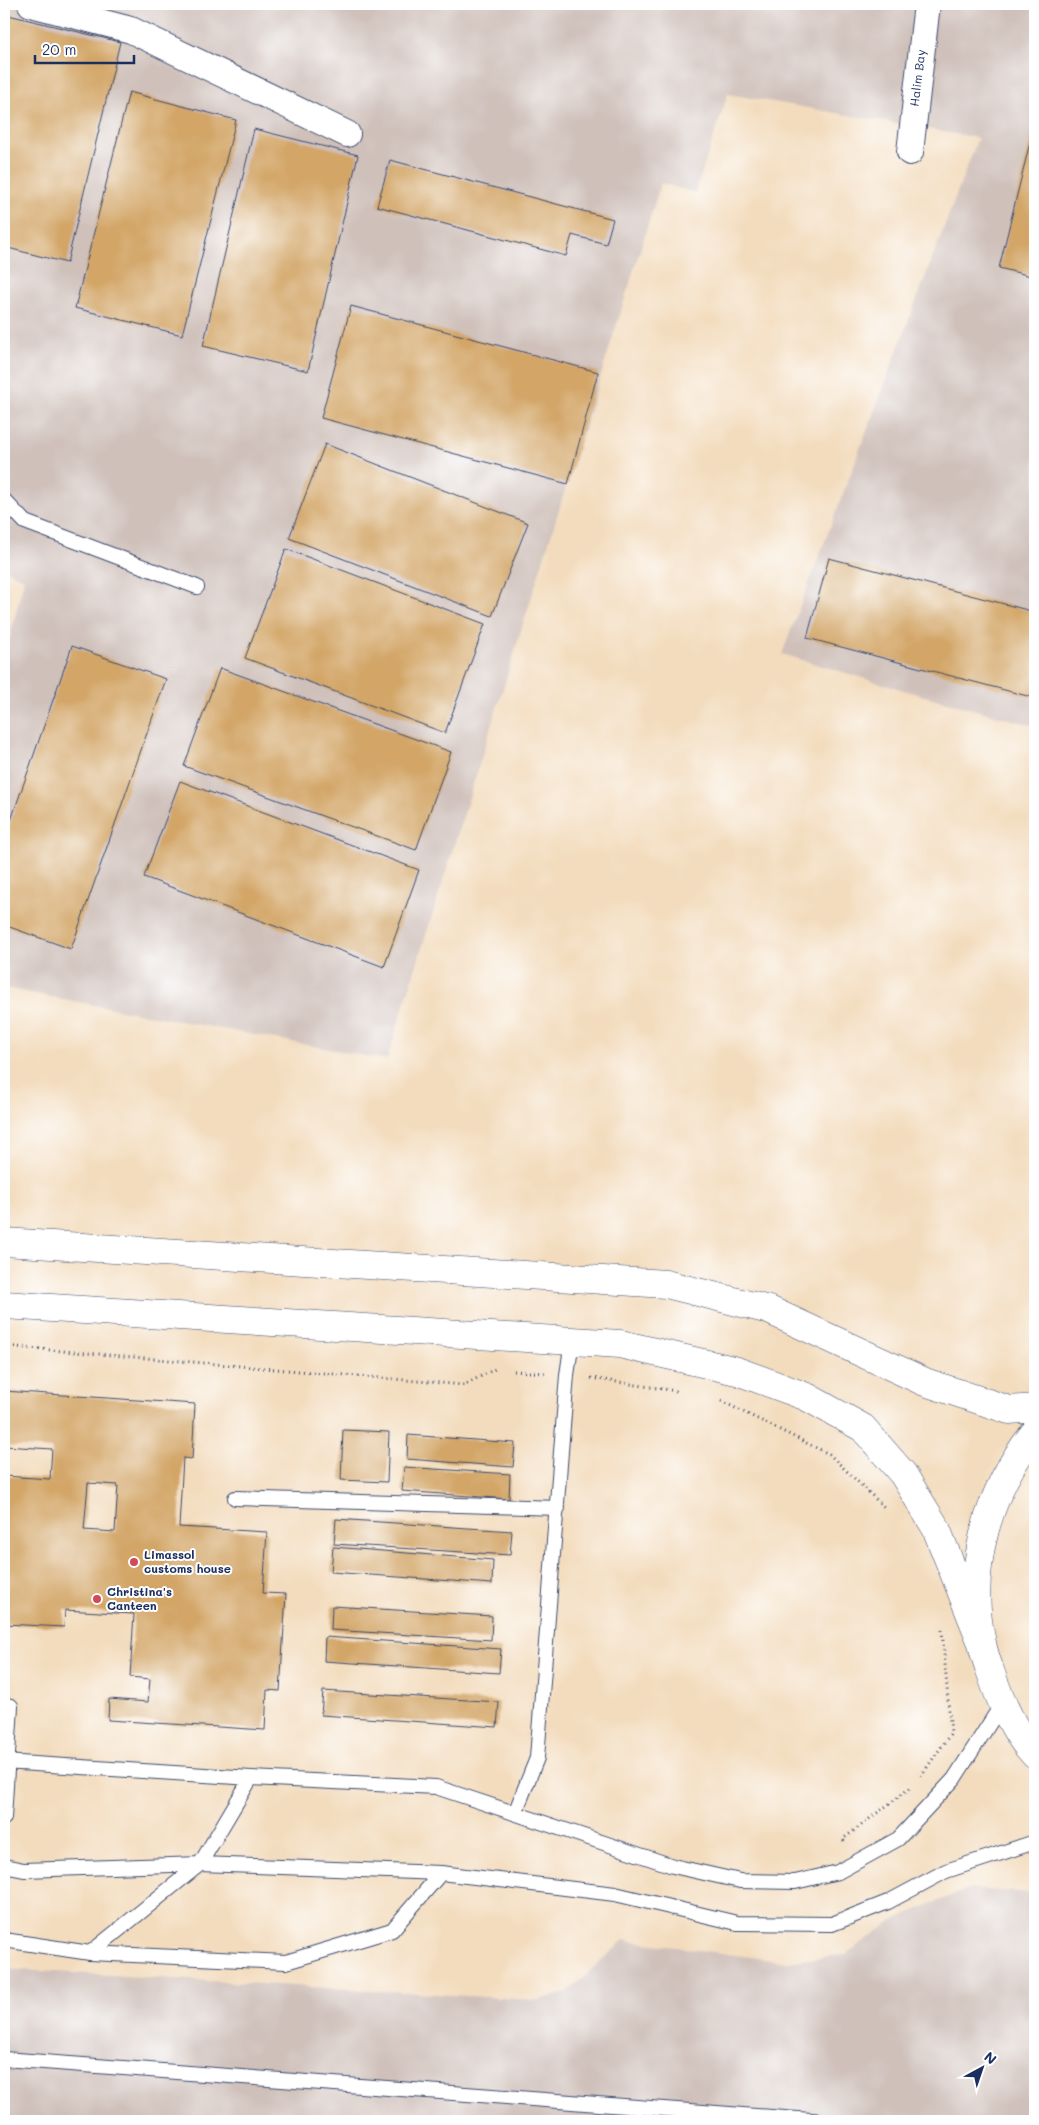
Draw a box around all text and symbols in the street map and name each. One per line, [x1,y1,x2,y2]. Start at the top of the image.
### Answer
scale bar [35,32,134,64]
text: 20 m [42,39,76,59]
street label: Halim Bay [906,48,928,107]
place label: Limassol customs house [144,1546,231,1576]
marker: Limassol customs house [128,1556,140,1568]
place label: Christina's Canteen [107,1583,172,1613]
marker: Christina's Canteen [91,1593,103,1605]
north arrow [956,2042,1006,2092]
text: N [980,2047,1001,2068]

